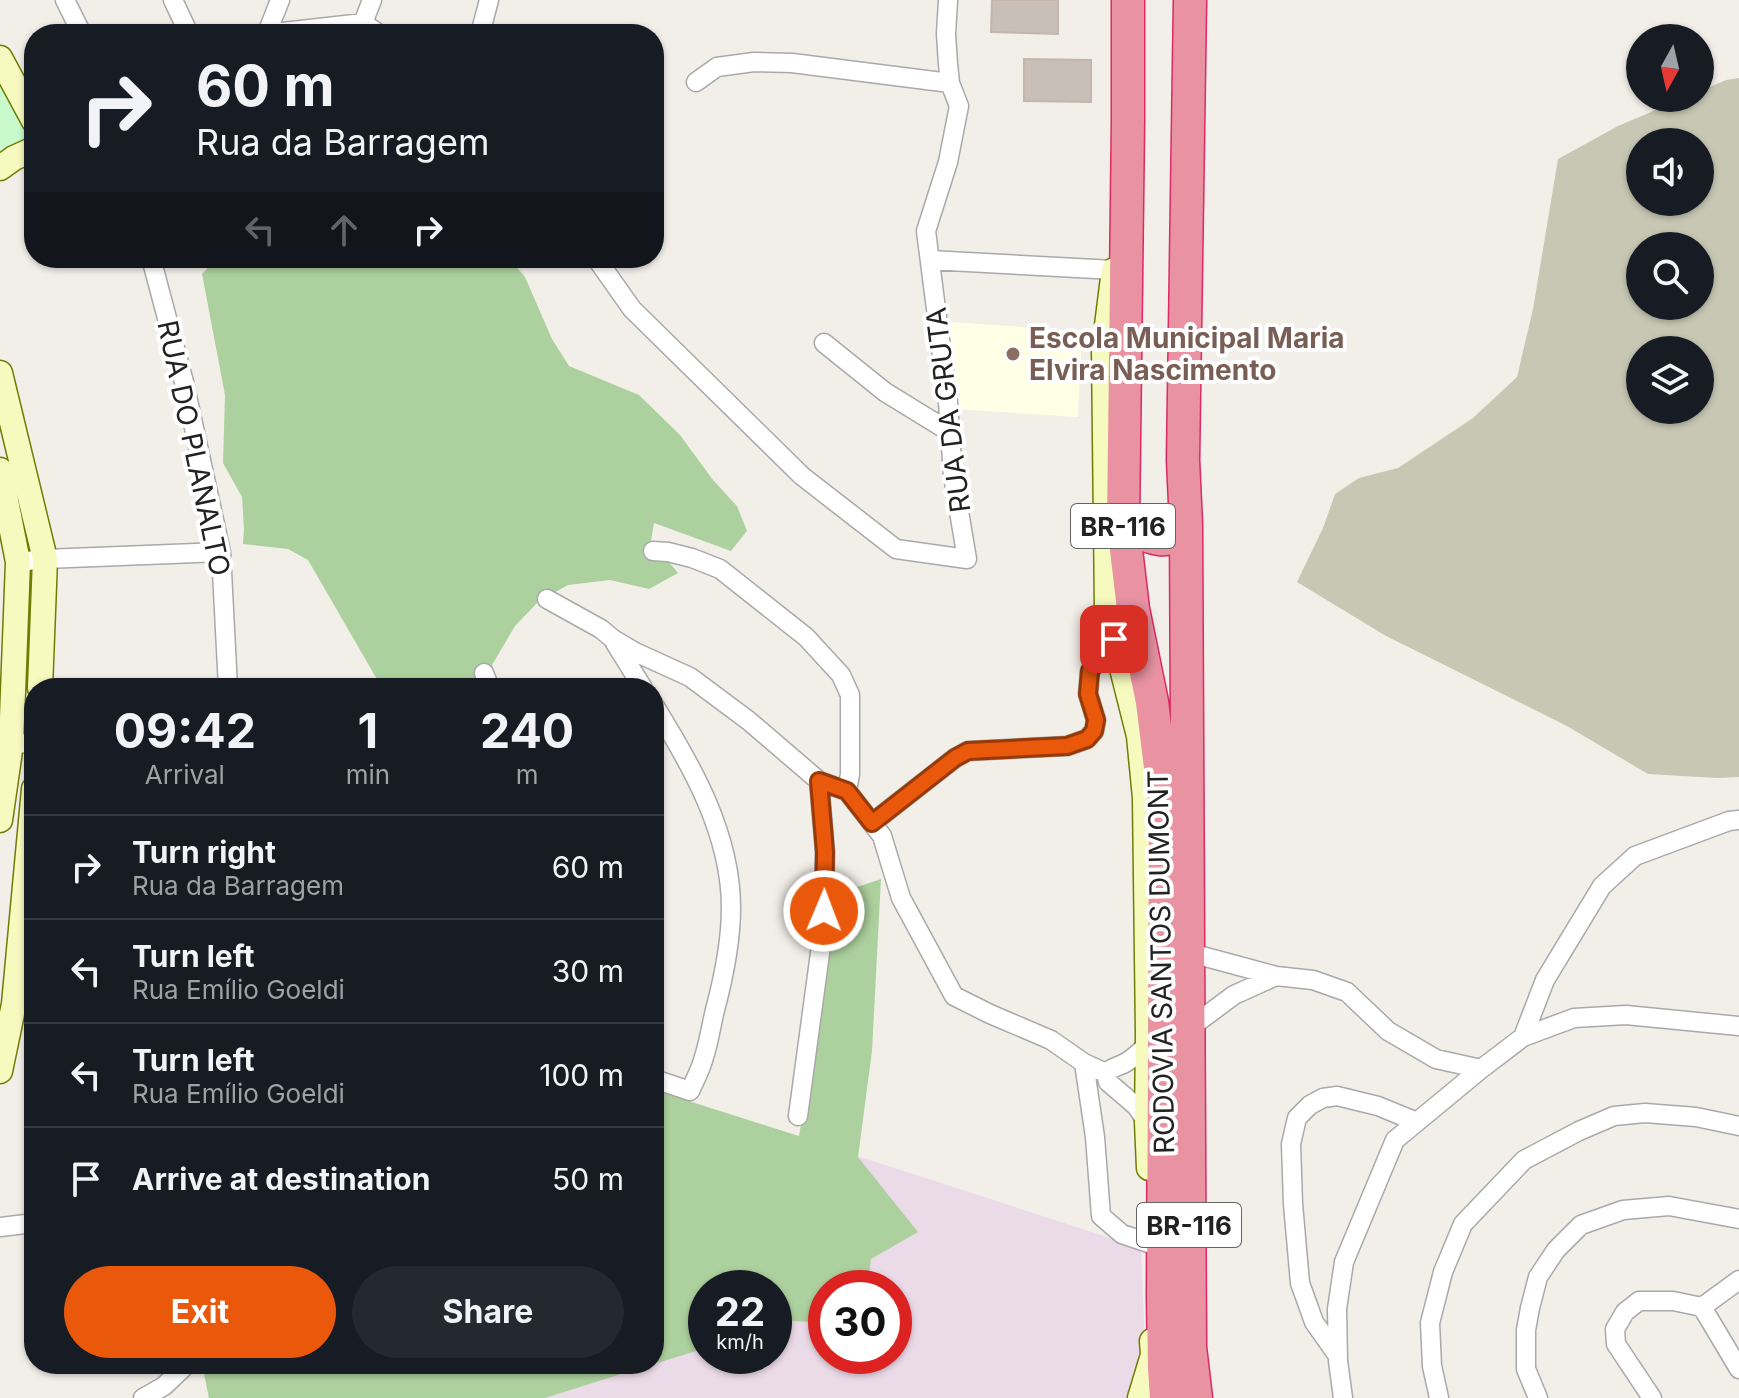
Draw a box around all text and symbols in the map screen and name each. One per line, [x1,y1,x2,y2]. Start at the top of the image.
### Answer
north arrow [1626,24,1714,112]
map controls [1626,24,1714,424]
text: 60 m [196,52,335,120]
icon: right [64,56,168,160]
text: Rua da Barragem [196,120,489,164]
button: sound [1626,128,1714,216]
icon: left [238,208,282,252]
icon: ahead [322,208,366,252]
icon: right [406,208,450,252]
button: search [1626,232,1714,320]
street label: RUA DA GRUTA [919,305,977,515]
street label: RUA DO PLANALTO [150,317,238,579]
place label: Escola Municipal Maria Elvira Nascimento [1029,321,1345,387]
button: layers [1626,336,1714,424]
marker: Escola Municipal Maria Elvira Nascimento [1004,345,1022,363]
road number: BR-116 [1071,504,1175,548]
pin [1080,605,1148,673]
icon: arrive [1092,617,1136,661]
text: 09:42 [114,701,256,760]
text: 1 [358,701,378,760]
text: 240 [480,701,574,760]
text: Arrival [145,759,225,790]
text: min [346,759,390,790]
text: m [516,759,538,790]
street label: RODOVIA SANTOS DUMONT [1141,770,1181,1154]
text: Turn right [132,834,276,870]
icon: right [64,845,108,889]
text: 60 m [552,849,624,885]
position arrow [782,869,866,953]
text: Rua da Barragem [132,870,344,901]
text: Turn left [132,938,254,974]
icon: left [64,949,108,993]
text: 30 m [552,953,624,989]
text: Rua Emílio Goeldi [132,974,345,1005]
text: Turn left [132,1042,254,1078]
icon: left [64,1053,108,1097]
text: 100 m [539,1057,624,1093]
text: Rua Emílio Goeldi [132,1078,345,1109]
icon: arrive [64,1157,108,1201]
text: Arrive at destination [132,1161,430,1197]
text: 50 m [552,1161,624,1197]
road number: BR-116 [1137,1203,1241,1247]
button: Exit [64,1266,336,1358]
button: Share [352,1266,624,1358]
speed limit sign: 30 [808,1270,912,1374]
text: 22 [715,1287,765,1336]
text: km/h [716,1330,764,1354]

